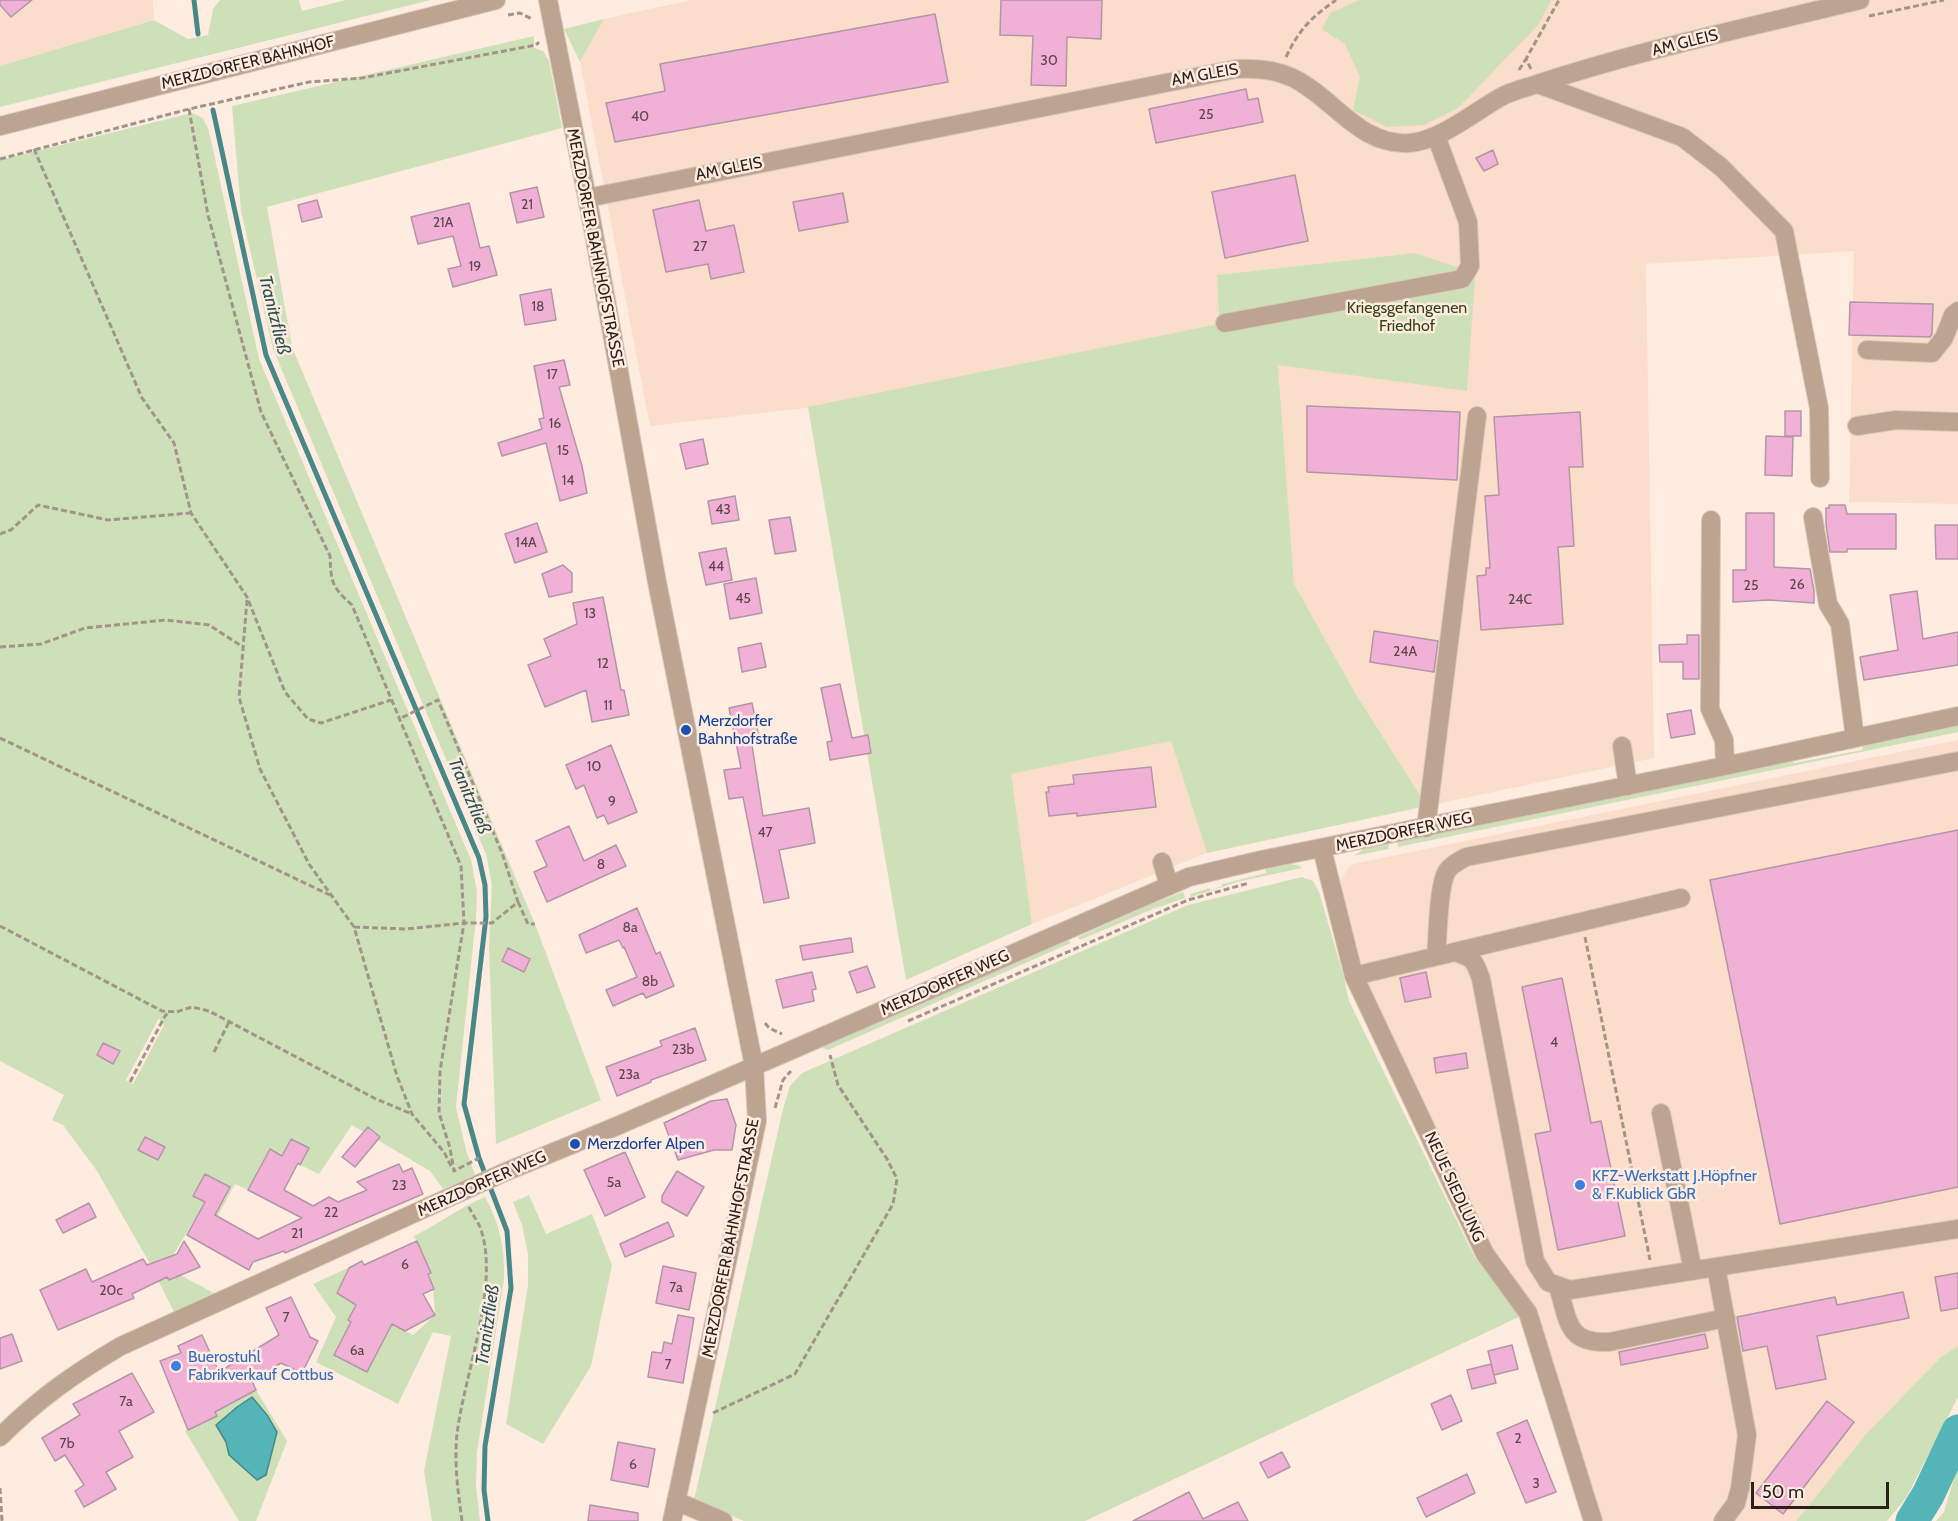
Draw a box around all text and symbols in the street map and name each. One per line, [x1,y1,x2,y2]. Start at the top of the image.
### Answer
street label: AM GLEIS [1650,26,1720,60]
street label: MERZDORFER BAHNHOF [159,32,337,94]
house number: 30 [1040,53,1058,69]
street label: AM GLEIS [1170,60,1240,90]
house number: 25 [1199,107,1213,123]
house number: 40 [631,109,649,125]
street label: MERZDORFER BAHNHOFSTRASSE [562,127,628,369]
street label: AM GLEIS [694,153,764,185]
house number: 21 [521,197,533,213]
house number: 21A [433,215,453,231]
house number: 27 [693,239,707,255]
house number: 19 [469,259,481,275]
water label: Tranitzfließ [254,273,294,357]
park label: Kriegsgefangenen Friedhof [1347,298,1467,336]
house number: 18 [531,299,545,315]
house number: 17 [546,367,558,383]
house number: 16 [549,416,561,432]
house number: 15 [557,443,569,459]
house number: 14 [562,473,574,489]
house number: 43 [715,502,731,518]
house number: 14A [515,535,537,551]
house number: 44 [708,559,724,575]
house number: 26 [1789,577,1805,593]
house number: 25 [1744,578,1758,594]
house number: 45 [735,591,751,607]
house number: 24C [1508,592,1532,608]
house number: 13 [584,606,596,622]
house number: 24A [1393,644,1417,660]
house number: 12 [597,656,609,672]
house number: 11 [603,698,613,714]
place label: Merzdorfer Bahnhofstraße [698,711,798,749]
marker: Merzdorfer Bahnhofstraße [679,723,693,737]
water label: Tranitzfließ [443,754,495,838]
house number: 10 [587,759,601,775]
house number: 9 [608,794,616,810]
street label: MERZDORFER WEG [1334,808,1474,856]
house number: 47 [757,825,773,841]
house number: 8 [597,857,605,873]
house number: 8a [622,920,638,936]
street label: MERZDORFER WEG [878,946,1012,1020]
house number: 8b [642,974,658,990]
house number: 4 [1550,1035,1558,1051]
house number: 23b [672,1042,694,1058]
house number: 23a [618,1067,640,1083]
street label: MERZDORFER BAHNHOFSTRASSE [698,1117,764,1359]
street label: NEUE SIEDLUNG [1420,1129,1488,1245]
place label: Merzdorfer Alpen [587,1134,705,1154]
marker: Merzdorfer Alpen [568,1137,582,1151]
street label: MERZDORFER WEG [415,1147,549,1221]
place label: KFZ-Werkstatt J.Höpfner & F.Kublick GbR [1592,1166,1757,1204]
house number: 5a [607,1175,621,1191]
house number: 23 [392,1178,406,1194]
marker: KFZ-Werkstatt J.Höpfner & F.Kublick GbR [1573,1178,1587,1192]
house number: 22 [324,1205,338,1221]
house number: 21 [291,1226,303,1242]
house number: 6 [401,1257,409,1273]
house number: 7a [669,1280,683,1296]
house number: 20c [99,1283,123,1299]
water label: Tranitzfließ [472,1283,504,1367]
house number: 7 [282,1310,290,1326]
house number: 6a [350,1343,364,1359]
place label: Buerostuhl Fabrikverkauf Cottbus [188,1347,334,1385]
house number: 7 [664,1357,672,1373]
marker: Buerostuhl Fabrikverkauf Cottbus [169,1359,183,1373]
house number: 7a [119,1394,133,1410]
house number: 2 [1514,1431,1522,1447]
house number: 7b [60,1436,74,1452]
house number: 6 [629,1457,637,1473]
scale bar [1754,1470,1892,1508]
house number: 3 [1532,1476,1540,1492]
text: 50 m [1762,1481,1804,1503]

